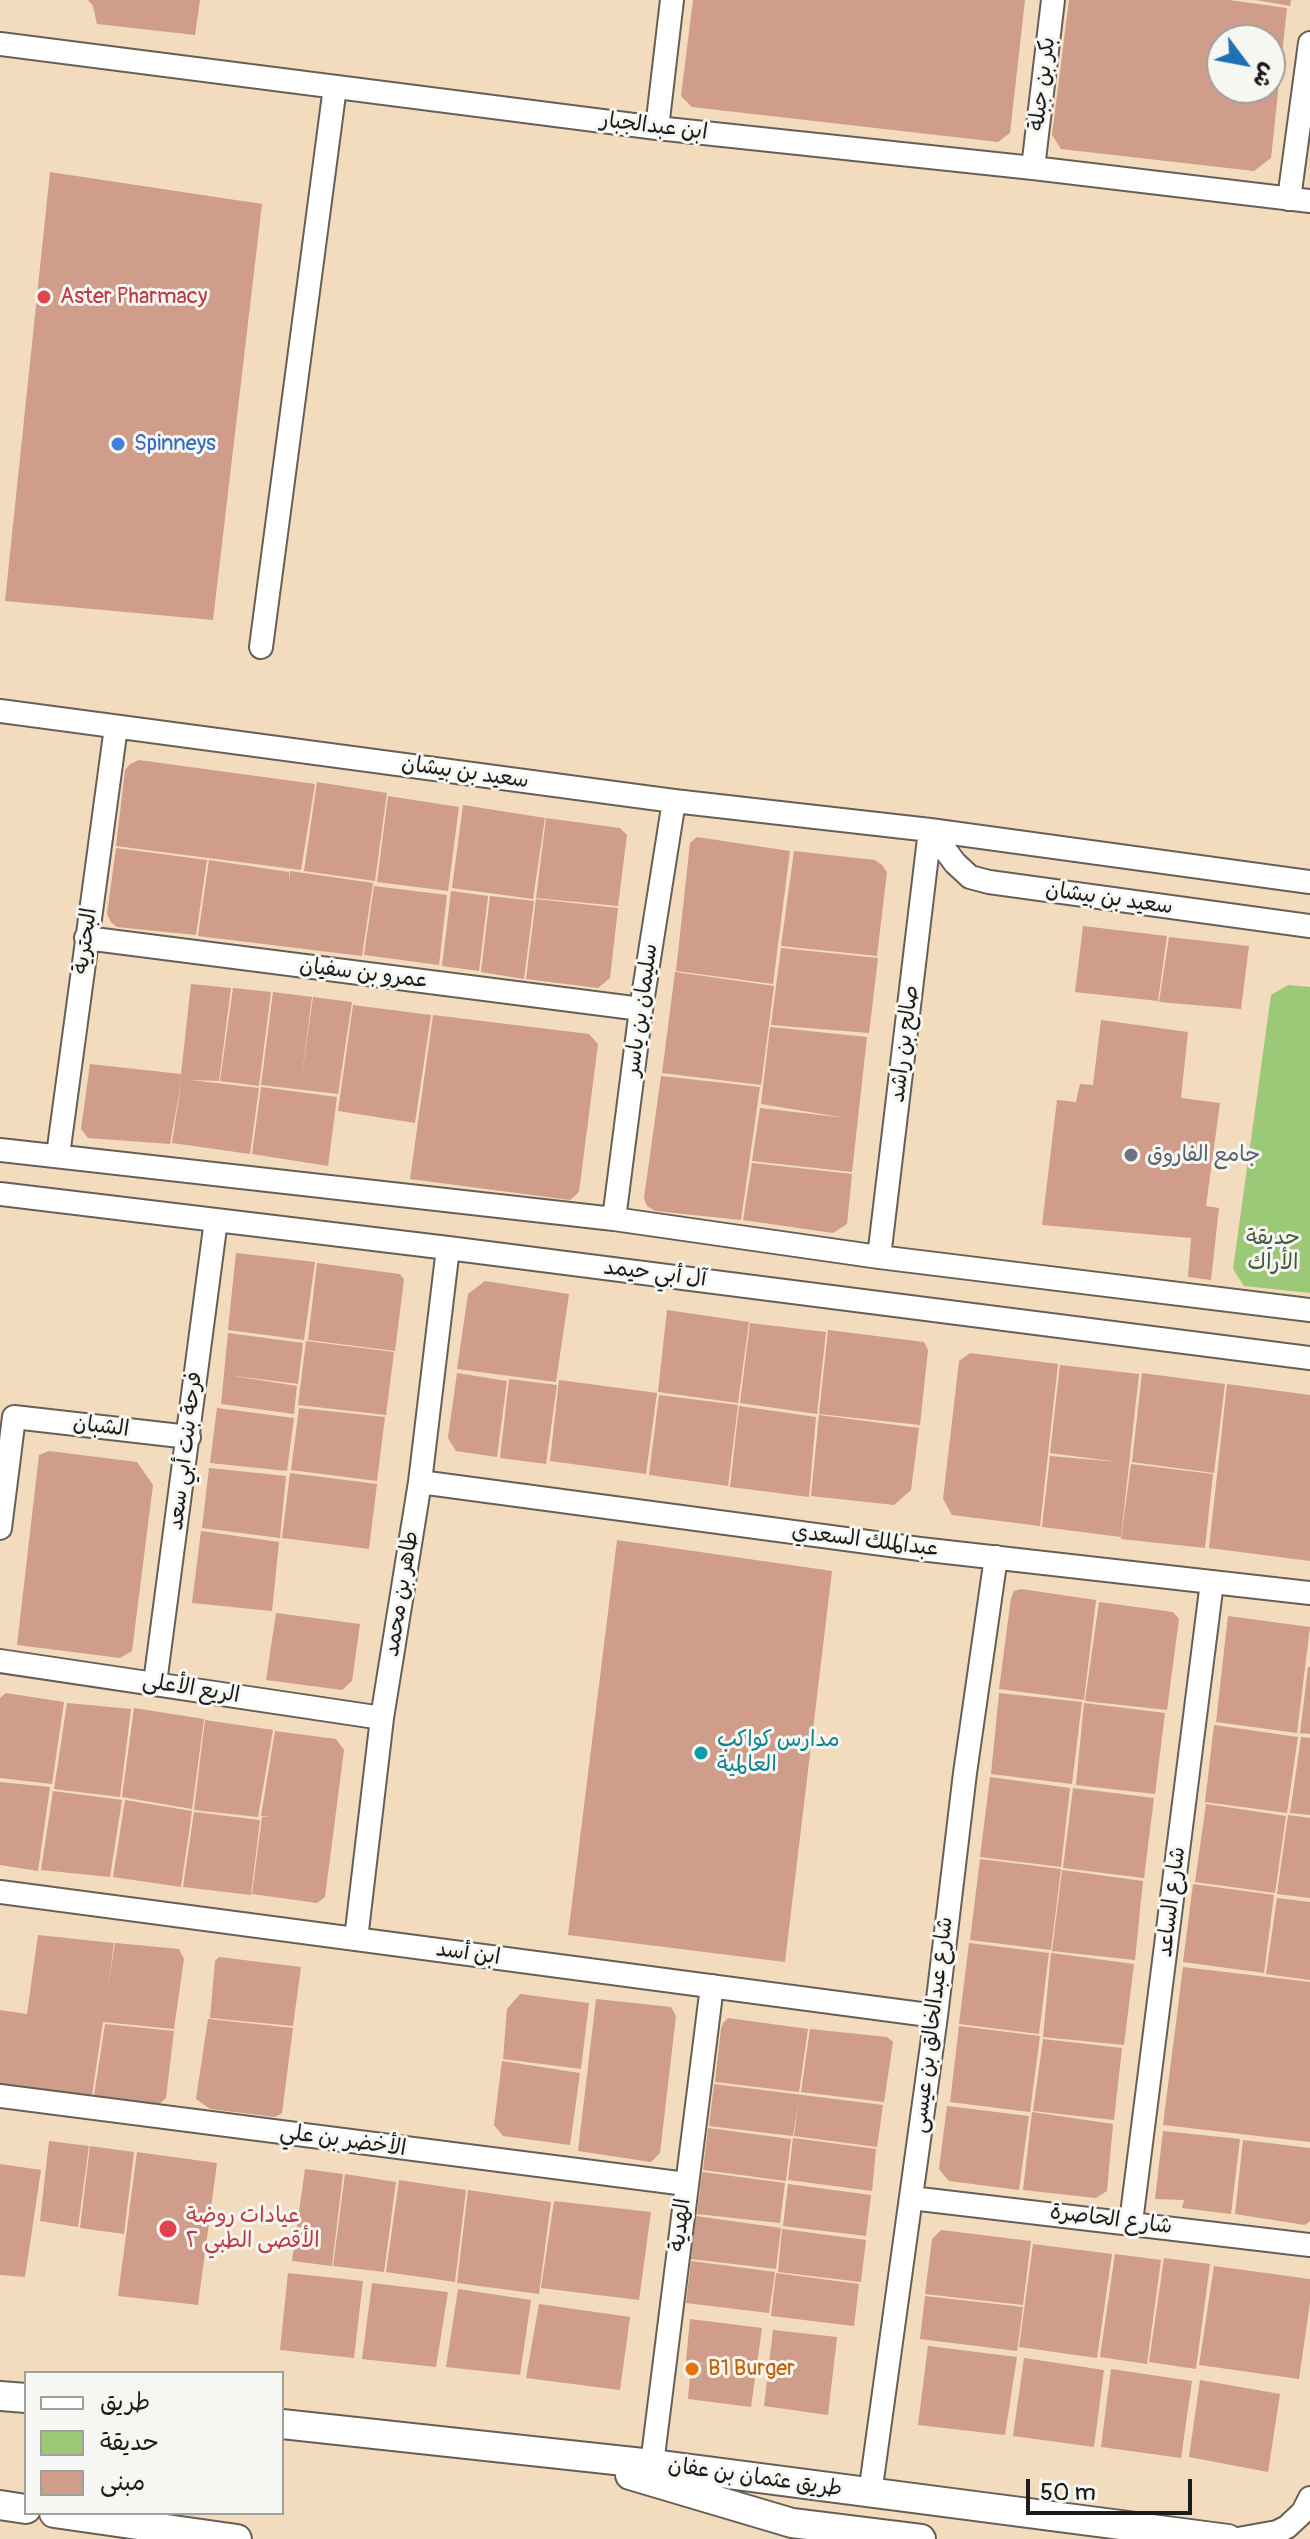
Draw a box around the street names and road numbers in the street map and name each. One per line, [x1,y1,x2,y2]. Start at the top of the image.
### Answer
street label: بكر بن جبلة [1024,36,1062,132]
street label: ابن عبدالجبار [599,107,709,147]
street label: سعيد بن بيشان [400,751,530,795]
street label: سعيد بن بيشان [1044,877,1174,921]
street label: البحترية [68,906,104,976]
street label: سليمان بن ياسر [620,942,664,1078]
street label: عمرو بن سفيان [298,953,430,995]
street label: صالح بن راشد [885,984,925,1104]
street label: آل أبي حيمد [602,1255,708,1293]
street label: فرحة بنت أبي سعد [163,1370,209,1532]
street label: الشبان [71,1410,131,1444]
street label: عبدالملك السعدي [790,1519,940,1563]
street label: طاهر بن محمد [379,1529,425,1659]
street label: الريع الأعلى [140,1668,242,1710]
street label: شارع الساعد [1152,1845,1192,1959]
street label: شارع عبدالخالق بن عيسى [907,1915,959,2135]
street label: ابن أسد [434,1936,502,1972]
street label: الأخضر بن علي [278,2119,408,2163]
street label: الهدية [665,2197,697,2253]
street label: شارع الحاصرة [1048,2199,1174,2241]
street label: طريق عثمان بن عفان [666,2453,844,2503]

